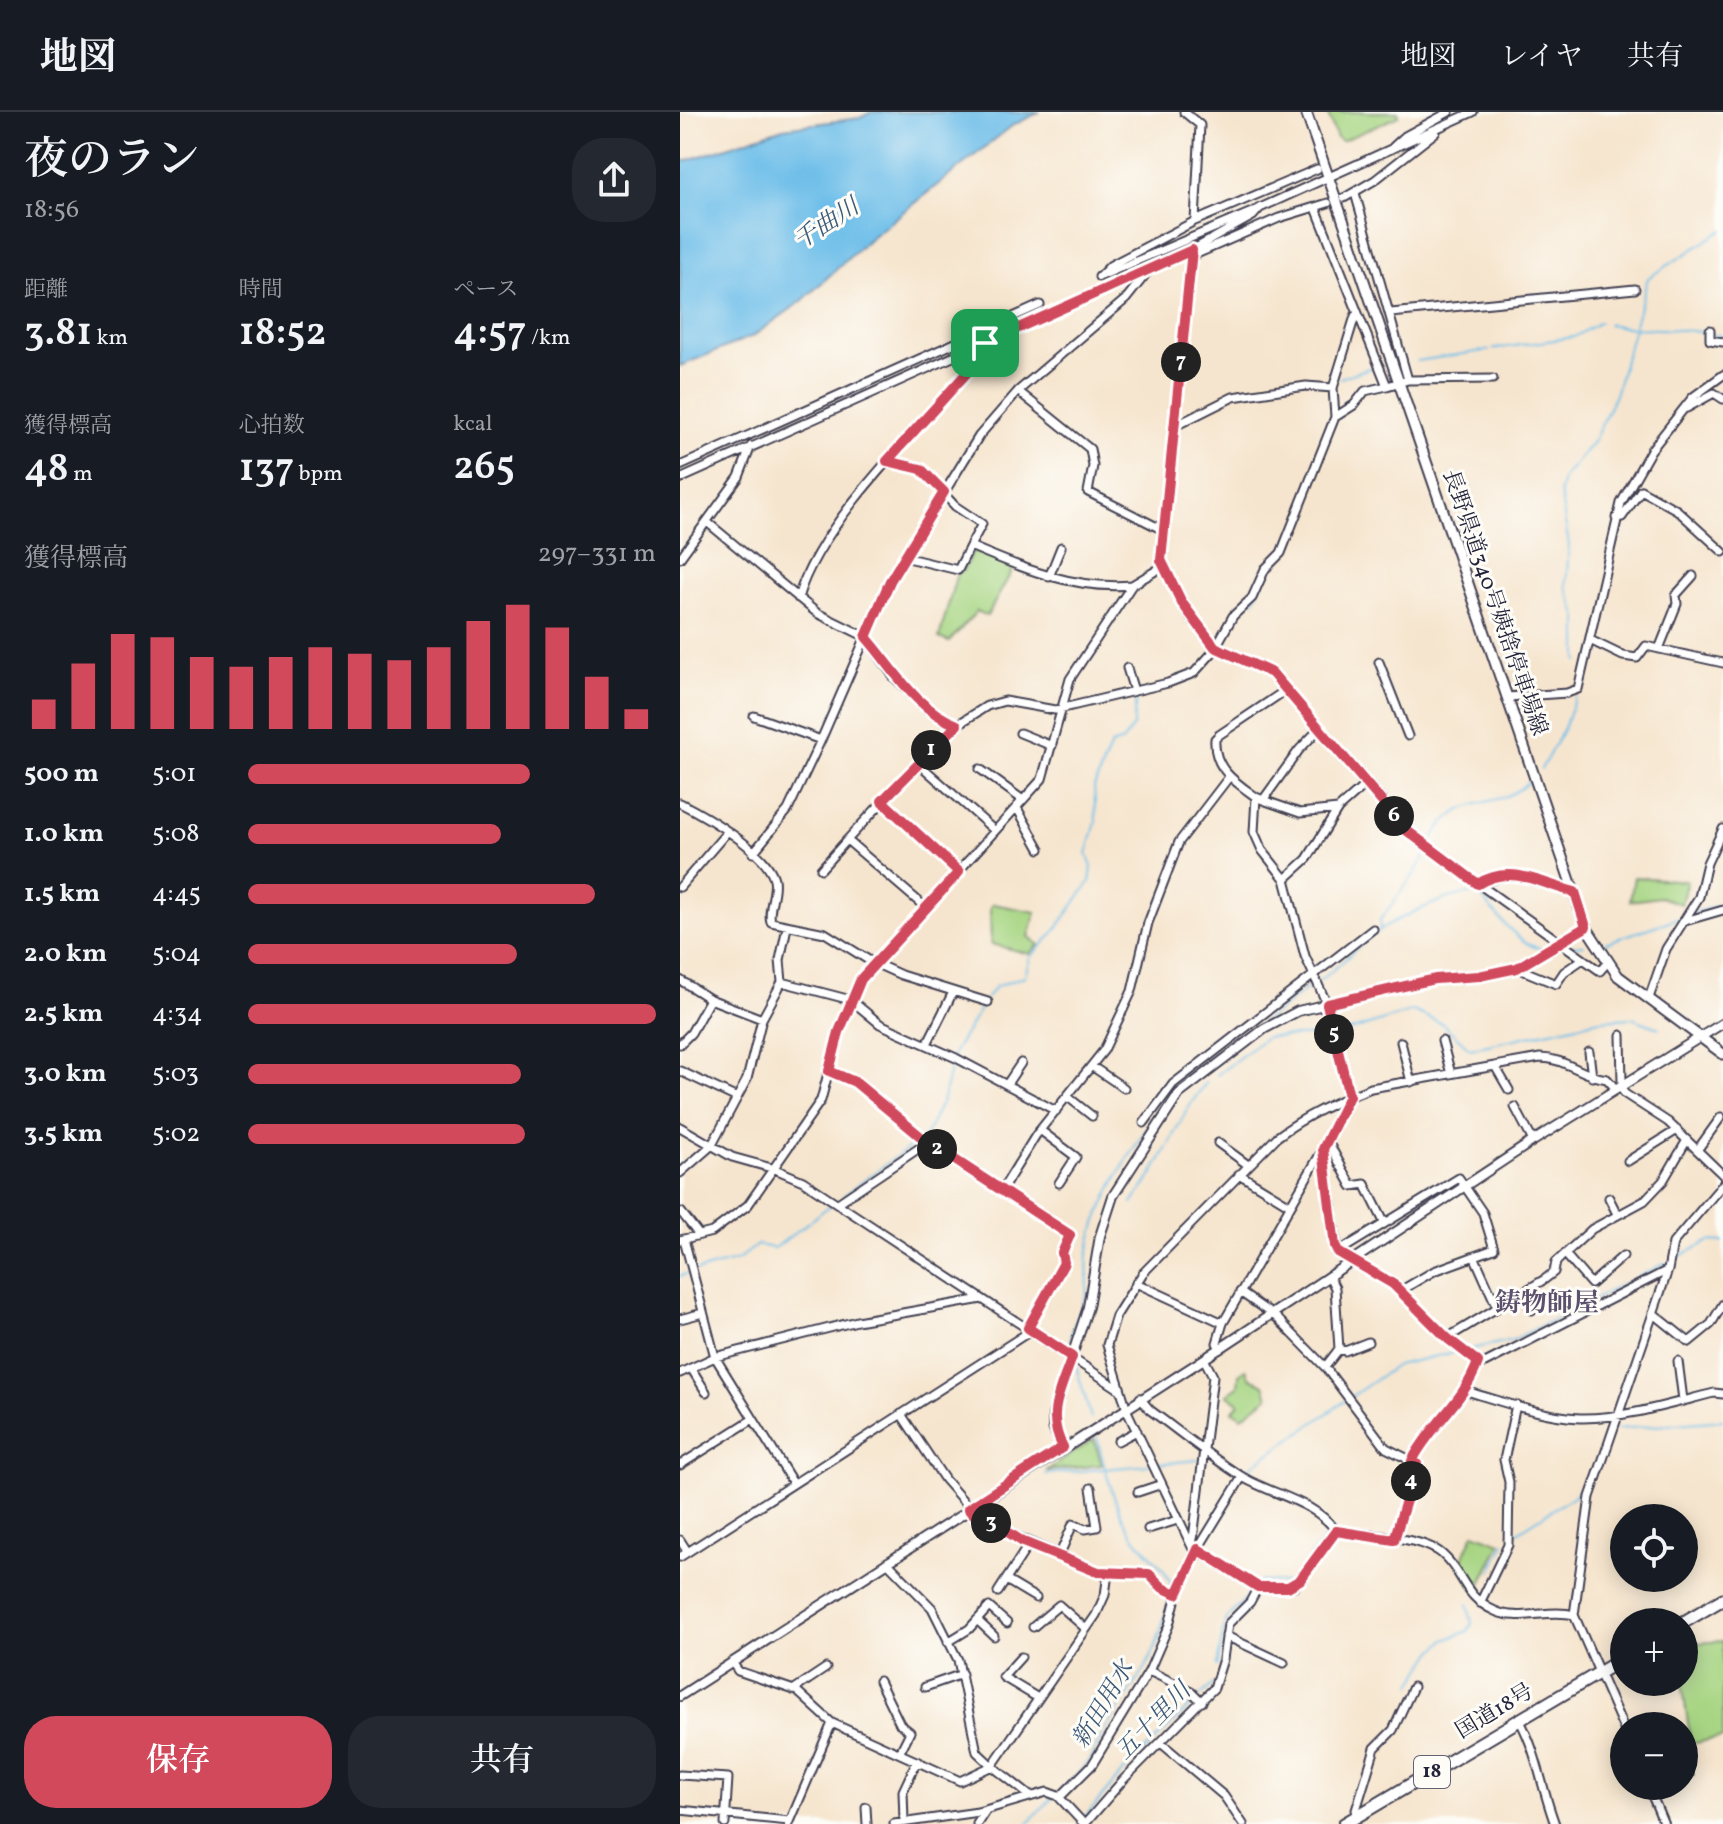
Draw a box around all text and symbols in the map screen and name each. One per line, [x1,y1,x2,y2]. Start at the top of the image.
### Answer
text: 地図 [40,33,116,86]
text: 地図 [1400,38,1456,77]
text: レイヤ [1500,38,1583,77]
text: 共有 [1627,38,1683,77]
text: 夜のラン [24,131,200,192]
button: share [572,138,656,222]
water label: 千曲川 [788,190,869,259]
text: 18:56 [24,192,79,228]
text: 距離 [24,275,68,306]
text: 時間 [239,275,283,306]
text: ペース [453,275,518,306]
text: 3.81 [24,306,92,362]
text: 18:52 [239,306,327,362]
text: 4:57 [453,306,527,362]
pin [951,309,1019,377]
icon: arrive [963,321,1007,365]
text: km [92,323,128,354]
text: /km [527,323,570,354]
pin: 7 [1161,342,1201,382]
text: 7 [1176,346,1186,377]
text: kcal [453,409,492,440]
text: 獲得標高 [24,411,112,442]
text: 心拍数 [239,411,305,442]
text: 265 [453,440,515,496]
text: 48 [24,442,69,498]
text: 137 [239,442,294,498]
text: m [69,459,93,490]
text: bpm [294,459,343,490]
street label: 長野県道340号姨捨停車場線 [1434,466,1554,740]
text: 297–331 m [538,536,656,572]
text: 獲得標高 [24,541,128,577]
pin: 1 [911,730,951,770]
text: 1 [927,734,935,765]
text: 500 m [24,756,99,792]
text: 5:01 [152,756,196,792]
pin: 6 [1374,796,1414,836]
text: 6 [1388,800,1400,831]
text: 1.0 km [24,816,104,852]
text: 5:08 [152,816,199,852]
text: 1.5 km [24,876,100,912]
text: 4:45 [152,876,201,912]
text: 2.0 km [24,936,107,972]
text: 5:04 [152,936,201,972]
text: 2.5 km [24,996,103,1032]
text: 4:34 [152,996,203,1032]
pin: 5 [1314,1014,1354,1054]
text: 5 [1329,1018,1339,1049]
text: 3.0 km [24,1056,107,1092]
text: 5:03 [152,1056,199,1092]
text: 3.5 km [24,1116,103,1152]
text: 5:02 [152,1116,200,1152]
pin: 2 [917,1129,957,1169]
text: 2 [931,1133,943,1164]
district label: 鋳物師屋 [1495,1286,1599,1322]
pin: 4 [1391,1461,1431,1501]
text: 4 [1404,1465,1418,1496]
pin: 3 [971,1503,1011,1543]
map controls [1610,1504,1698,1800]
button: locate [1610,1504,1698,1592]
text: 3 [985,1507,997,1538]
button: + [1610,1608,1698,1696]
water label: 新田用水 [1065,1653,1144,1755]
water label: 五十里川 [1108,1674,1202,1768]
street label: 国道18号 [1450,1677,1540,1747]
button: − [1610,1712,1698,1800]
button: 保存 [24,1716,332,1808]
button: 共有 [348,1716,656,1808]
road number: 18 [1414,1756,1450,1788]

